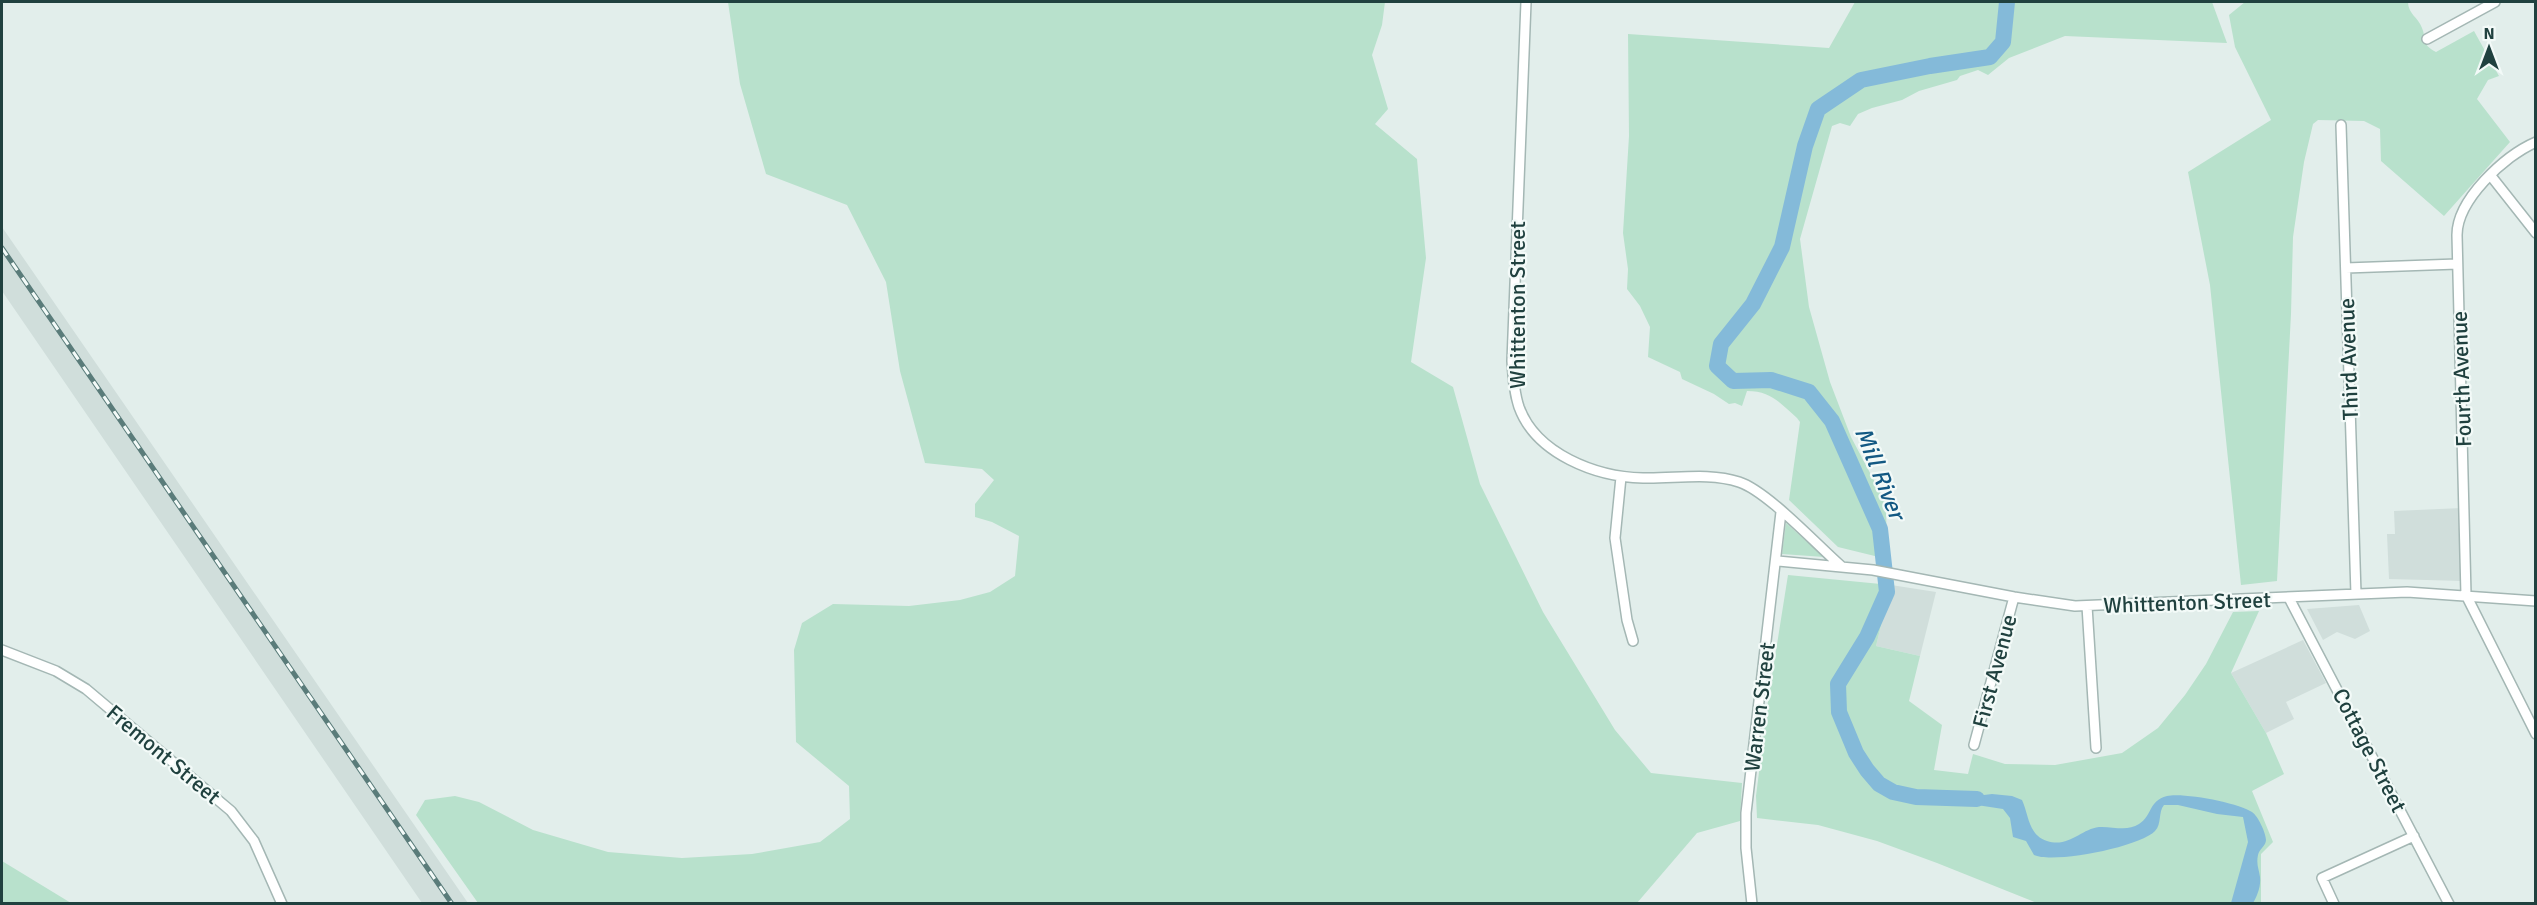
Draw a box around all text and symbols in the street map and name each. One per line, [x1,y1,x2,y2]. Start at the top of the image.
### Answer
north arrow [2459,18,2519,78]
text: N [2483,24,2495,44]
street label: Whittenton Street [1504,221,1531,389]
street label: Third Avenue [2333,298,2364,420]
street label: Fourth Avenue [2446,310,2477,448]
water label: Mill River [1848,422,1913,527]
street label: Whittenton Street [2103,586,2272,619]
street label: First Avenue [1966,611,2023,731]
street label: Warren Street [1738,641,1781,773]
street label: Cottage Street [2327,684,2413,817]
street label: Fremont Street [101,699,226,810]

